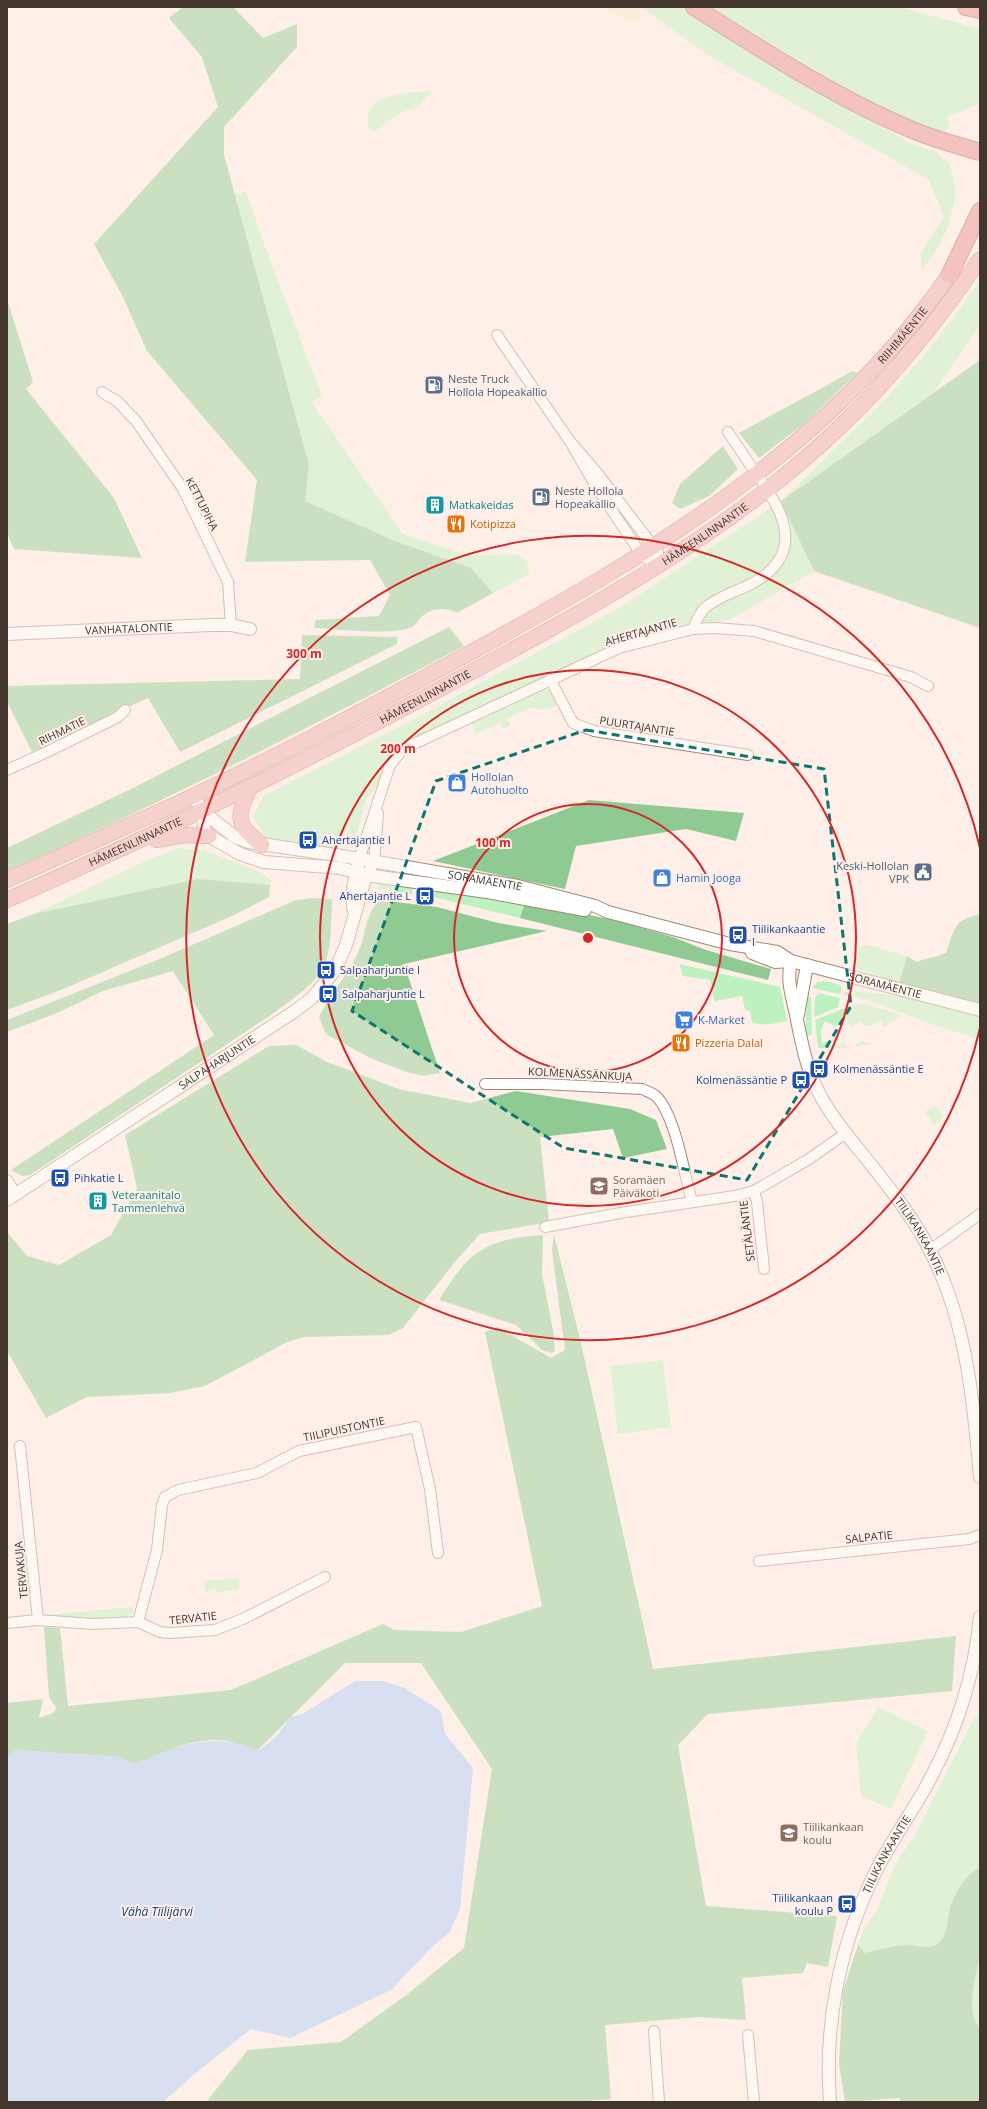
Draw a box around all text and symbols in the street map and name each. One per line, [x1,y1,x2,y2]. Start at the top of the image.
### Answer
street label: RIIHIMÄENTIE [874,303,931,367]
place label: Neste Truck Hollola Hopeakallio [448,371,548,399]
fuel station icon: Neste Truck Hollola Hopeakallio [423,374,445,396]
street label: KETTUPIHA [183,475,222,533]
place label: Neste Hollola Hopeakallio [555,483,623,511]
fuel station icon: Neste Hollola Hopeakallio [530,486,552,508]
building icon: Matkakeidas [424,494,446,516]
place label: Matkakeidas [449,497,514,512]
street label: HÄMEENLINNANTIE [659,499,751,568]
restaurant icon: Kotipizza [445,513,467,535]
place label: Kotipizza [470,516,516,531]
street label: AHERTAJANTIE [603,614,679,649]
street label: VANHATALONTIE [85,619,173,638]
text: 300 m [286,645,322,662]
street label: HÄMEENLINNANTIE [377,666,473,727]
street label: PUURTAJANTIE [598,712,676,739]
street label: RIHMATIE [36,713,88,748]
text: 200 m [380,740,416,757]
place label: Hollolan Autohuolto [471,769,529,797]
shop icon: Hollolan Autohuolto [446,772,468,794]
street label: HÄMEENLINNANTIE [86,813,184,870]
bus stop icon: Ahertajantie I [297,829,319,851]
place label: Ahertajantie I [322,832,391,847]
text: 100 m [475,834,511,851]
place label: Keski-Hollolan VPK [836,858,909,886]
public building icon: Keski-Hollolan VPK [912,861,934,883]
street label: SORAMÄENTIE [447,866,524,894]
shop icon: Hamin Jooga [651,867,673,889]
place label: Hamin Jooga [676,870,741,885]
bus stop icon: Ahertajantie L [414,885,436,907]
place label: Ahertajantie L [339,888,411,903]
place label: Tiilikankaantie I [752,921,825,949]
bus stop icon: Tiilikankaantie I [727,924,749,946]
centre of rings [581,931,595,945]
bus stop icon: Salpaharjuntie I [315,959,337,981]
place label: Salpaharjuntie I [340,962,420,977]
street label: SORAMÄENTIE [847,968,923,1002]
bus stop icon: Salpaharjuntie L [317,983,339,1005]
place label: Salpaharjuntie L [342,986,425,1001]
supermarket icon: K-Market [673,1009,695,1031]
place label: K-Market [698,1012,745,1027]
street label: SALPAHARJUNTIE [175,1031,258,1093]
restaurant icon: Pizzeria Dalal [670,1032,692,1054]
place label: Pizzeria Dalal [695,1035,763,1050]
bus stop icon: Kolmenässäntie E [808,1058,830,1080]
place label: Kolmenässäntie E [833,1061,924,1076]
street label: KOLMENÄSSÄNKUJA [528,1063,633,1084]
bus stop icon: Kolmenässäntie P [790,1069,812,1091]
place label: Kolmenässäntie P [696,1072,787,1087]
bus stop icon: Pihkatie L [49,1167,71,1189]
place label: Pihkatie L [74,1170,124,1185]
place label: Soramäen Päiväkoti [613,1172,665,1200]
school or university icon: Soramäen Päiväkoti [588,1175,610,1197]
place label: Veteraanitalo Tammenlehvä [112,1187,185,1215]
building icon: Veteraanitalo Tammenlehvä [87,1190,109,1212]
street label: TIILIKANKAANTIE [892,1194,948,1277]
street label: SETÄLÄNTIE [735,1200,758,1262]
street label: TIILIPUISTONTIE [302,1413,386,1444]
street label: SALPATIE [845,1527,893,1546]
street label: TERVAKUJA [10,1541,31,1599]
street label: TERVATIE [168,1608,217,1627]
street label: TIILIKANKAANTIE [859,1812,914,1896]
place label: Tiilikankaan koulu [803,1819,864,1847]
school or university icon: Tiilikankaan koulu [778,1822,800,1844]
place label: Tiilikankaan koulu P [772,1890,833,1918]
bus stop icon: Tiilikankaan koulu P [836,1893,858,1915]
water label: Vähä Tiilijärvi [121,1903,194,1920]

